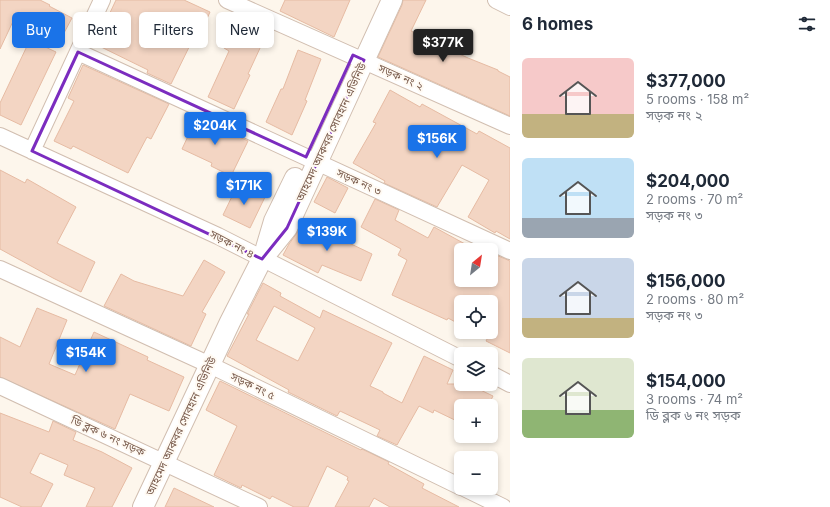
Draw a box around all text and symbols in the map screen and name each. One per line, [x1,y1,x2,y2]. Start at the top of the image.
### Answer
chip: Buy [12,12,65,48]
chip: Rent [73,12,131,48]
chip: Filters [139,12,208,48]
chip: New [216,12,274,48]
icon: filters [796,13,818,35]
text: 6 homes [522,14,593,34]
pin: $377K [415,29,471,63]
text: $377K [422,34,464,50]
street label: আহমেদ আকবর সোবহান এভিনিউ [292,60,369,204]
street label: সড়ক নং ২ [375,60,426,93]
text: $377,000 [646,71,726,91]
icon: home [554,74,602,122]
text: 5 rooms · 158 m² [646,91,749,107]
text: সড়ক নং ২ [646,107,702,123]
pin: $204K [187,112,243,146]
text: $204K [193,117,237,133]
pin: $156K [409,125,465,159]
text: $156K [417,130,457,146]
street label: সড়ক নং ৩ [334,165,384,199]
text: $204,000 [646,171,730,191]
pin: $171K [216,172,272,206]
icon: home [554,174,602,222]
text: $171K [226,177,262,193]
text: 2 rooms · 70 m² [646,191,743,207]
text: সড়ক নং ৩ [646,207,702,223]
pin: $139K [299,218,355,252]
text: $139K [307,223,347,239]
street label: সড়ক নং ৪ [207,226,256,261]
north arrow [454,243,498,287]
map controls [454,243,498,495]
text: $156,000 [646,271,725,291]
icon: home [554,274,602,322]
text: 2 rooms · 80 m² [646,291,744,307]
button: locate [454,295,498,339]
text: সড়ক নং ৩ [646,307,702,323]
pin: $154K [58,339,114,373]
text: $154K [66,344,106,360]
button: layers [454,347,498,391]
street label: আহমেদ আকবর সোবহান এভিনিউ [142,354,219,498]
street label: সড়ক নং ৫ [228,369,278,403]
text: $154,000 [646,371,726,391]
icon: home [554,374,602,422]
text: 3 rooms · 74 m² [646,391,743,407]
button: + [454,399,498,443]
text: ডি ব্লক ৬ নং সড়ক [646,407,741,423]
street label: ডি ব্লক ৬ নং সড়ক [68,412,147,459]
button: − [454,451,498,495]

